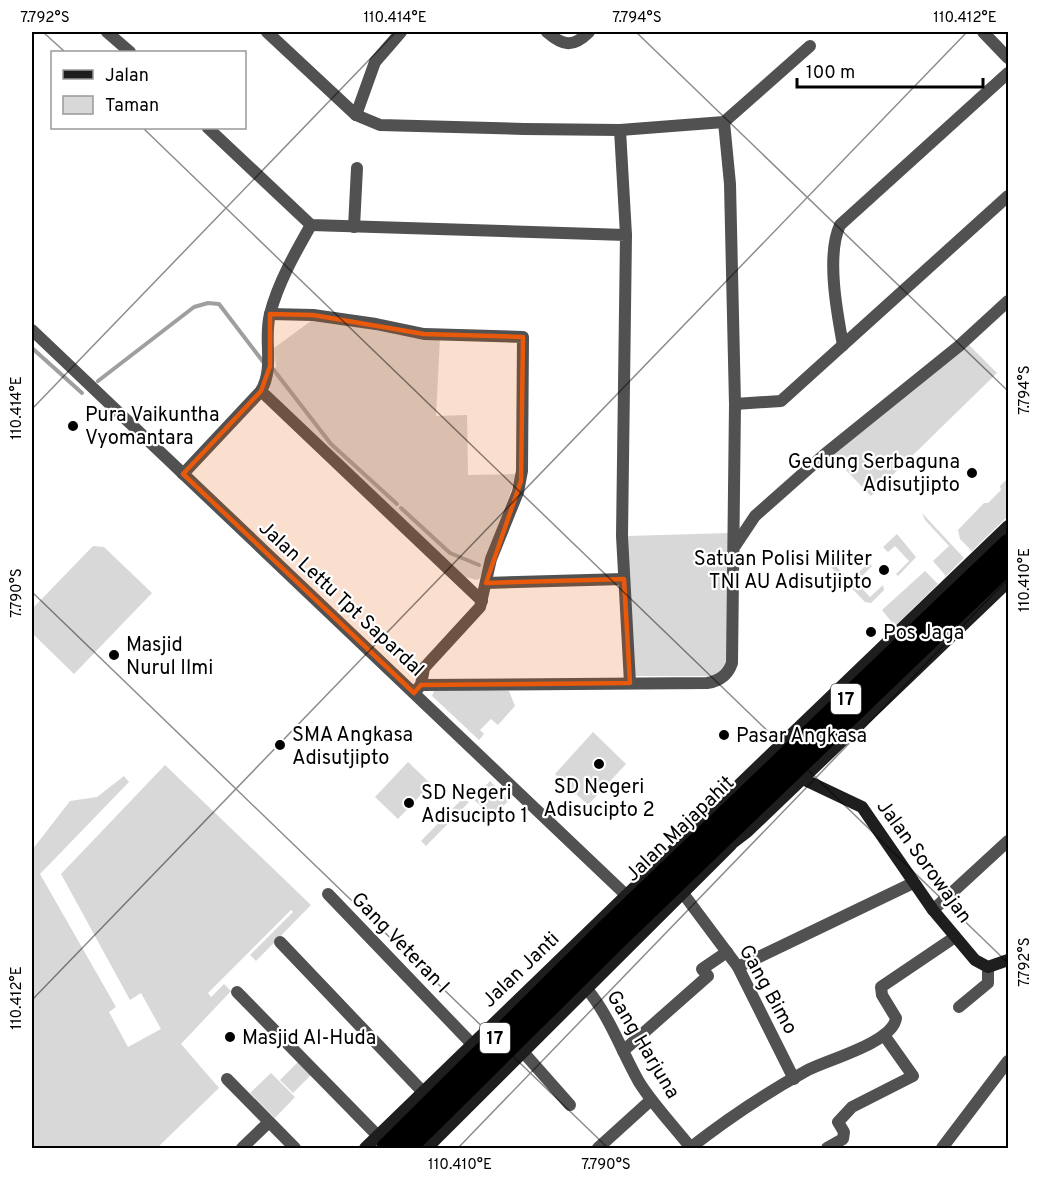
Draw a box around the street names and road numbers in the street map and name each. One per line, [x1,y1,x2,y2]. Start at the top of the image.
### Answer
street label: Jalan Lettu Tpt Sapardal [252,516,429,683]
road number: 17 [831,684,861,714]
street label: Jalan Majapahit [620,771,740,888]
street label: Jalan Sorowajan [870,795,977,929]
street label: Gang Veteran I [345,887,454,1000]
street label: Jalan Janti [477,927,566,1014]
street label: Gang Bimo [732,941,803,1039]
street label: Gang Harjuna [600,986,685,1104]
road number: 17 [480,1023,510,1053]

